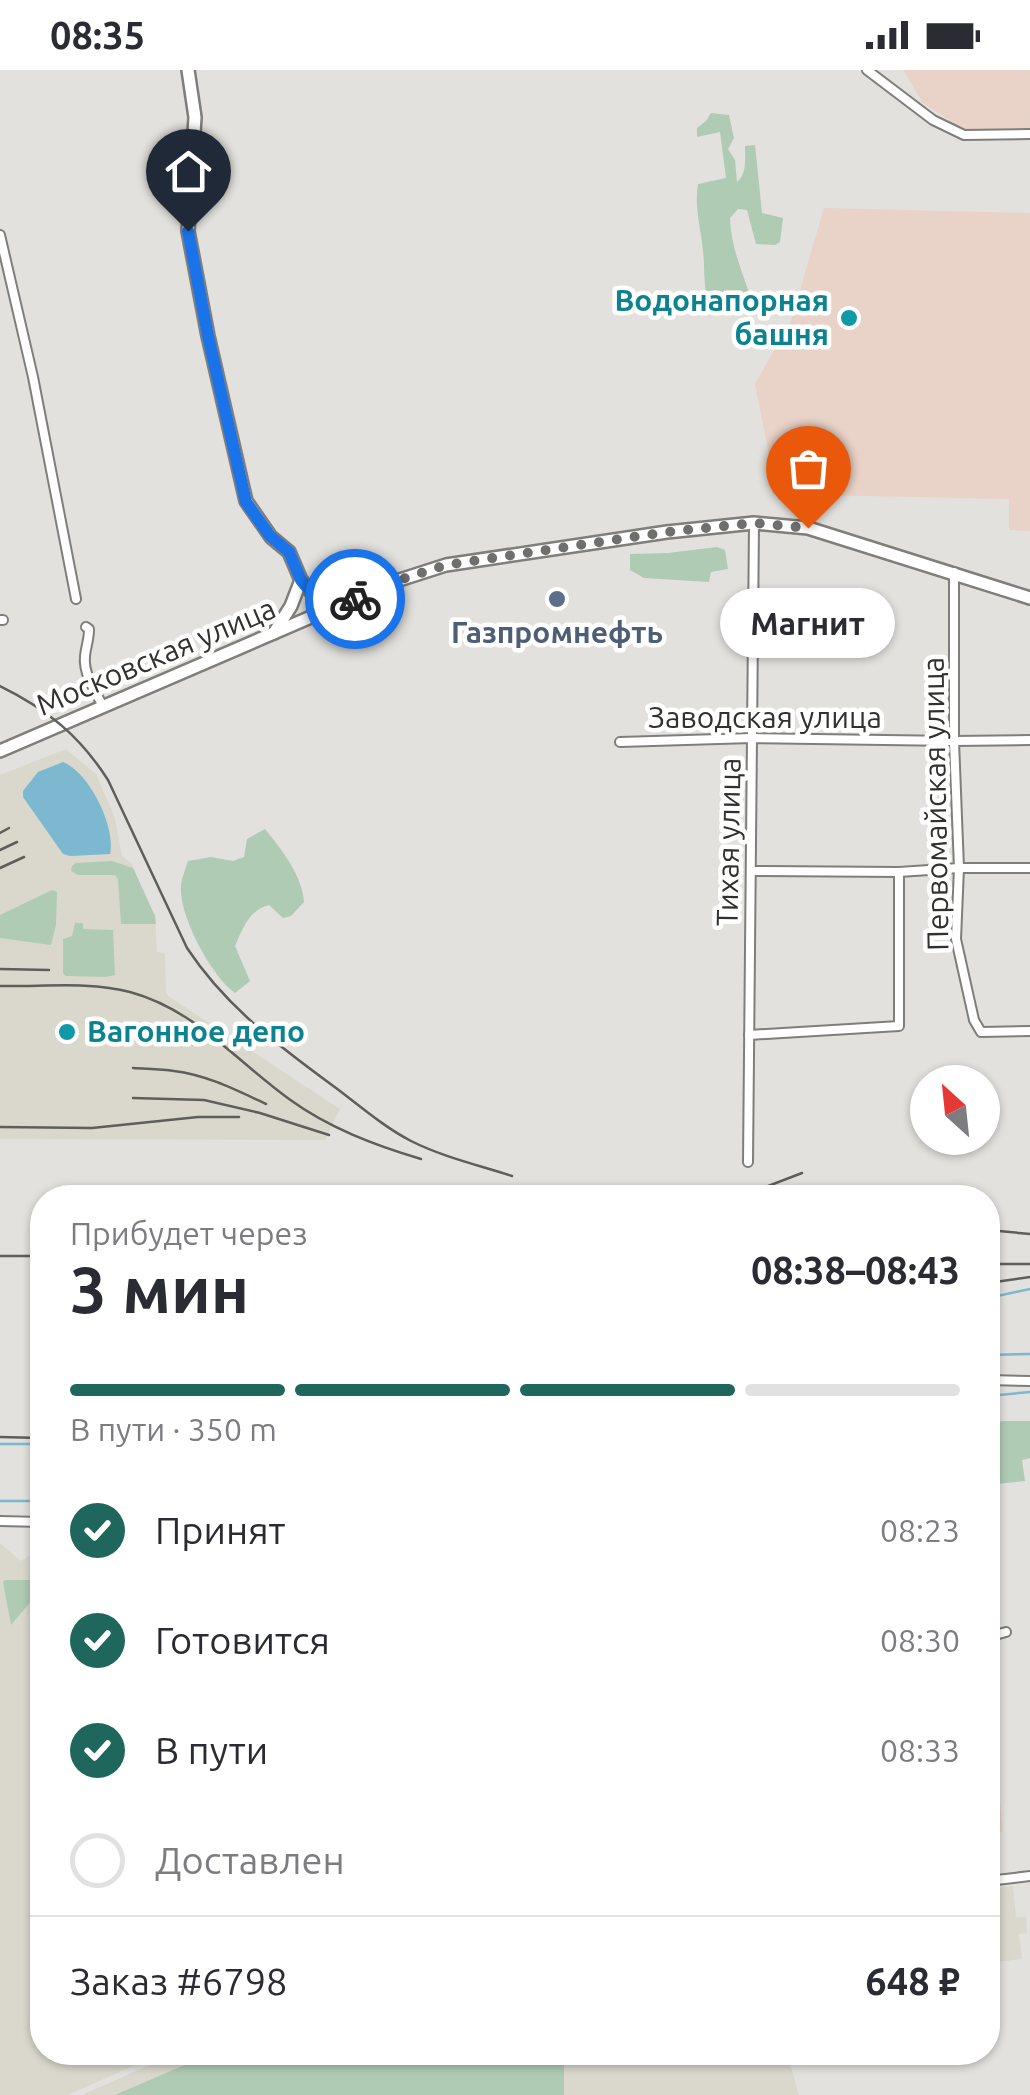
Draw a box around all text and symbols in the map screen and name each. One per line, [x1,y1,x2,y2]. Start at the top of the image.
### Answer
text: 08:35 [50,14,145,56]
pin [146,129,231,232]
icon: home [161,144,216,199]
place label: Водонапорная башня [614,283,829,351]
marker: Водонапорная башня [838,307,860,329]
pin [766,426,851,529]
icon: bag [781,441,836,496]
courier [305,549,405,649]
icon: bike [328,572,383,627]
marker: Газпромнефть [546,588,568,610]
callout: Магнит [720,588,896,658]
street label: Московская улица [31,590,280,722]
text: Магнит [750,605,865,641]
place label: Газпромнефть [451,615,663,649]
street label: Первомайская улица [915,657,955,951]
street label: Заводская улица [648,700,882,734]
street label: Тихая улица [710,757,746,927]
place label: Вагонное депо [87,1014,305,1048]
marker: Вагонное депо [56,1021,78,1043]
north arrow [910,1065,1000,1155]
map controls [910,1065,1000,1155]
text: Прибудет через [70,1215,308,1251]
text: 08:38–08:43 [751,1249,960,1291]
text: 3 мин [70,1252,249,1325]
text: В пути · 350 m [70,1411,277,1447]
icon: check [70,1503,125,1558]
text: Принят [155,1509,285,1551]
text: 08:23 [880,1512,960,1548]
icon: check [70,1613,125,1668]
text: Готовится [155,1619,330,1661]
text: 08:30 [880,1622,960,1658]
icon: check [70,1723,125,1778]
text: В пути [155,1729,268,1771]
text: 08:33 [880,1732,960,1768]
text: Доставлен [155,1839,345,1881]
text: Заказ #6798 [70,1960,288,2002]
text: 648 ₽ [865,1960,960,2002]

